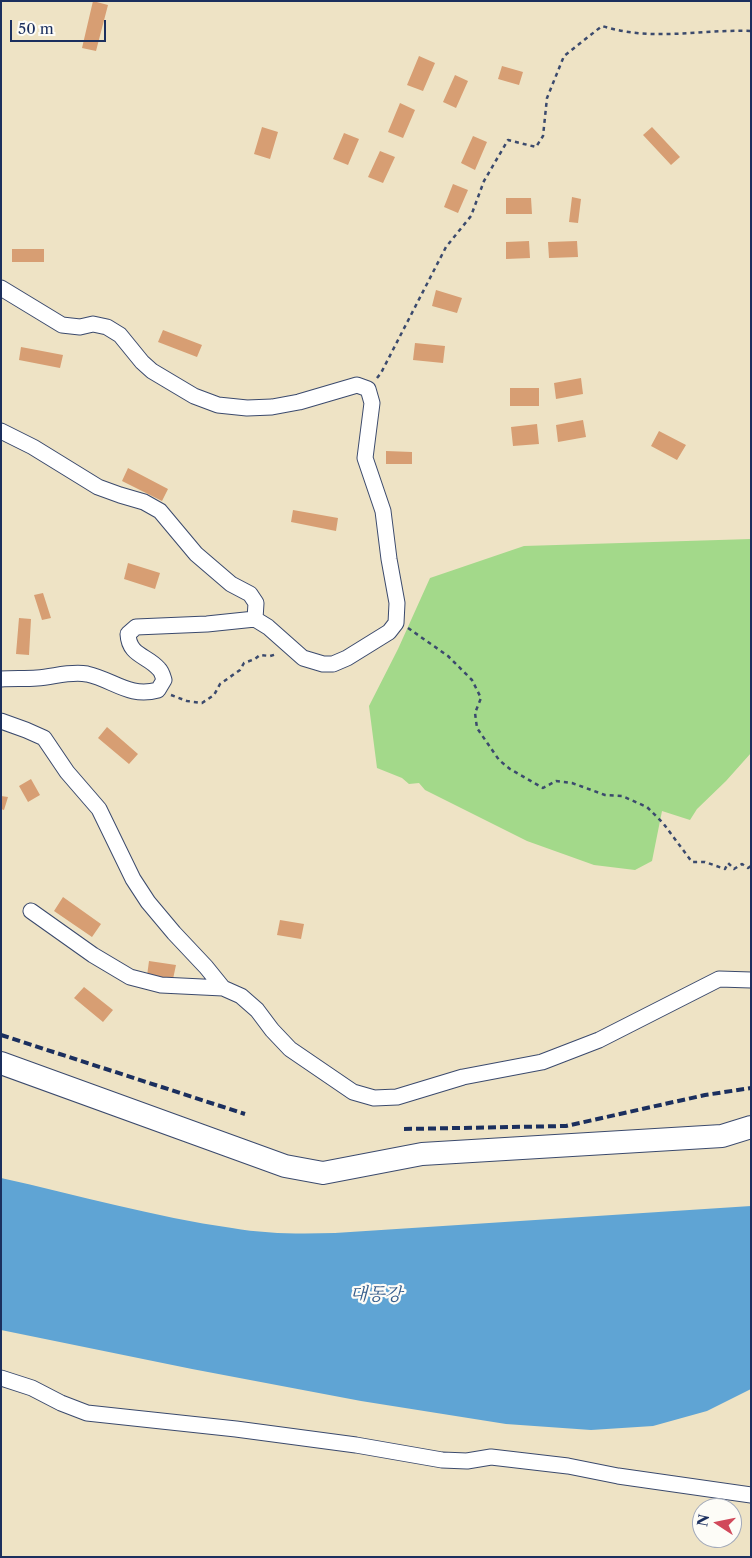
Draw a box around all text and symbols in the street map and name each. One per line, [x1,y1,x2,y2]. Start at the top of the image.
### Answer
scale bar [12,10,109,42]
text: 50 m [18,19,54,38]
water label: 대동강 [350,1284,402,1306]
north arrow [692,1498,742,1548]
text: N [693,1513,713,1528]

